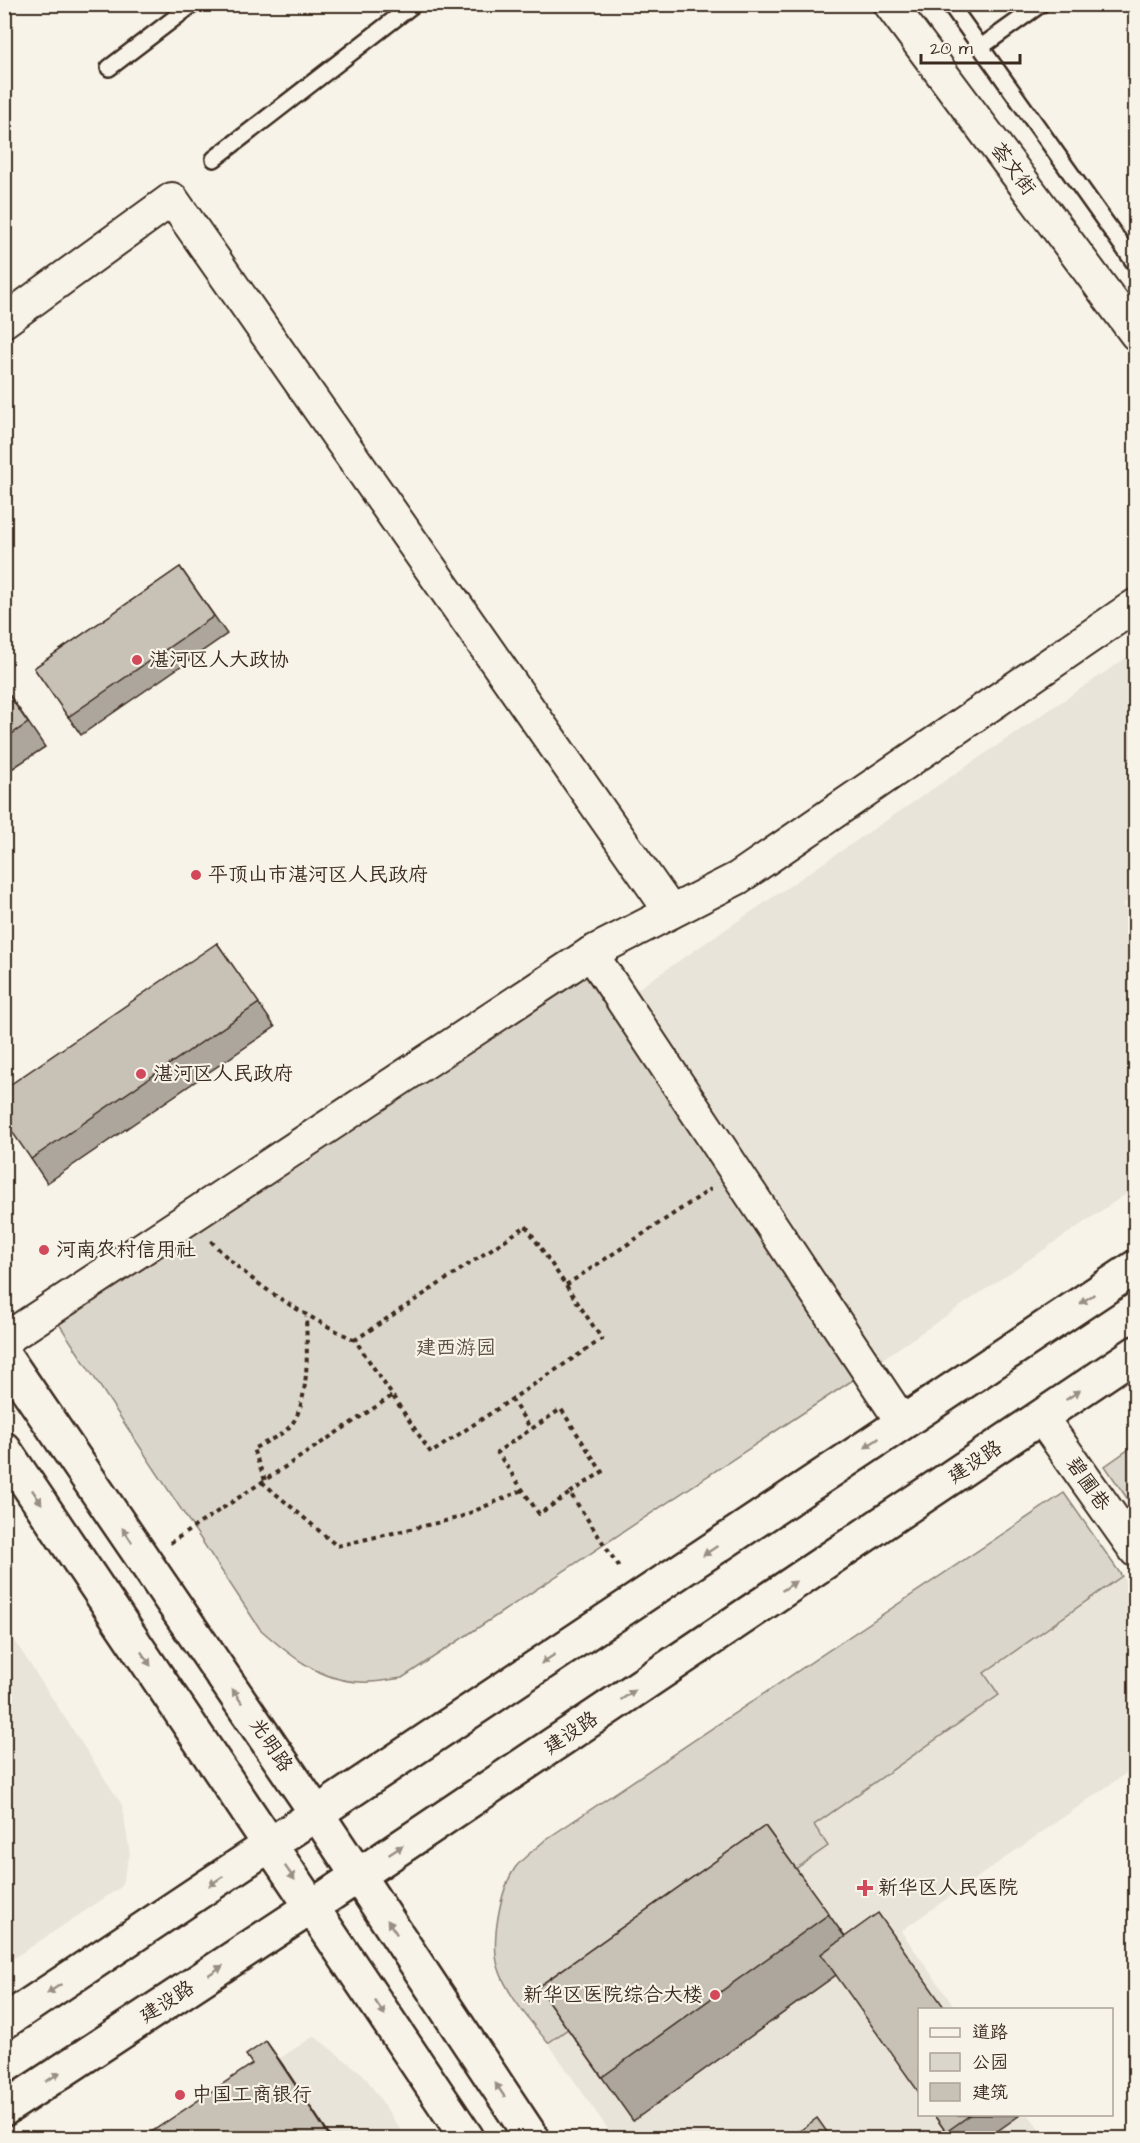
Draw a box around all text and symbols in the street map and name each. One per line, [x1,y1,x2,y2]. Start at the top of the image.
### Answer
scale bar [921,27,1020,65]
text: 20 m [930,36,973,61]
street label: 荟文街 [984,137,1042,201]
place label: 湛河区人大政协 [149,646,289,674]
marker: 湛河区人大政协 [130,653,144,667]
place label: 平顶山市湛河区人民政府 [208,861,428,889]
marker: 平顶山市湛河区人民政府 [189,868,203,882]
place label: 湛河区人民政府 [153,1060,293,1088]
marker: 湛河区人民政府 [134,1067,148,1081]
place label: 河南农村信用社 [56,1236,196,1264]
marker: 河南农村信用社 [37,1243,51,1257]
one-way arrow [1079,1294,1095,1305]
park label: 建西游园 [416,1334,496,1362]
one-way arrow [1065,1390,1081,1401]
street label: 建设路 [942,1433,1009,1490]
one-way arrow [864,1437,881,1448]
street label: 碧圃巷 [1059,1451,1117,1517]
one-way arrow [31,1489,42,1505]
one-way arrow [121,1527,133,1543]
one-way arrow [702,1545,718,1556]
one-way arrow [781,1580,797,1592]
one-way arrow [140,1651,151,1668]
one-way arrow [540,1654,556,1665]
one-way arrow [231,1688,243,1704]
one-way arrow [619,1689,635,1701]
street label: 建设路 [538,1704,605,1761]
street label: 光明路 [243,1712,300,1779]
one-way arrow [388,1845,404,1856]
one-way arrow [284,1865,295,1882]
place label: 新华区人民医院 [878,1874,1018,1902]
one-way arrow [208,1875,224,1886]
marker: 新华区人民医院 [856,1879,874,1897]
one-way arrow [387,1919,398,1935]
one-way arrow [208,1964,225,1975]
street label: 建设路 [134,1973,201,2030]
place label: 新华区医院综合大楼 [523,1981,703,2009]
one-way arrow [46,1983,62,1995]
marker: 新华区医院综合大楼 [708,1988,722,2002]
one-way arrow [374,1999,386,2015]
legend [918,2008,1113,2116]
text: 道路 [972,2020,1008,2045]
text: 公园 [972,2050,1008,2075]
one-way arrow [45,2071,62,2082]
text: 建筑 [972,2080,1008,2105]
place label: 中国工商银行 [192,2081,312,2109]
one-way arrow [494,2082,506,2098]
marker: 中国工商银行 [173,2088,187,2102]

